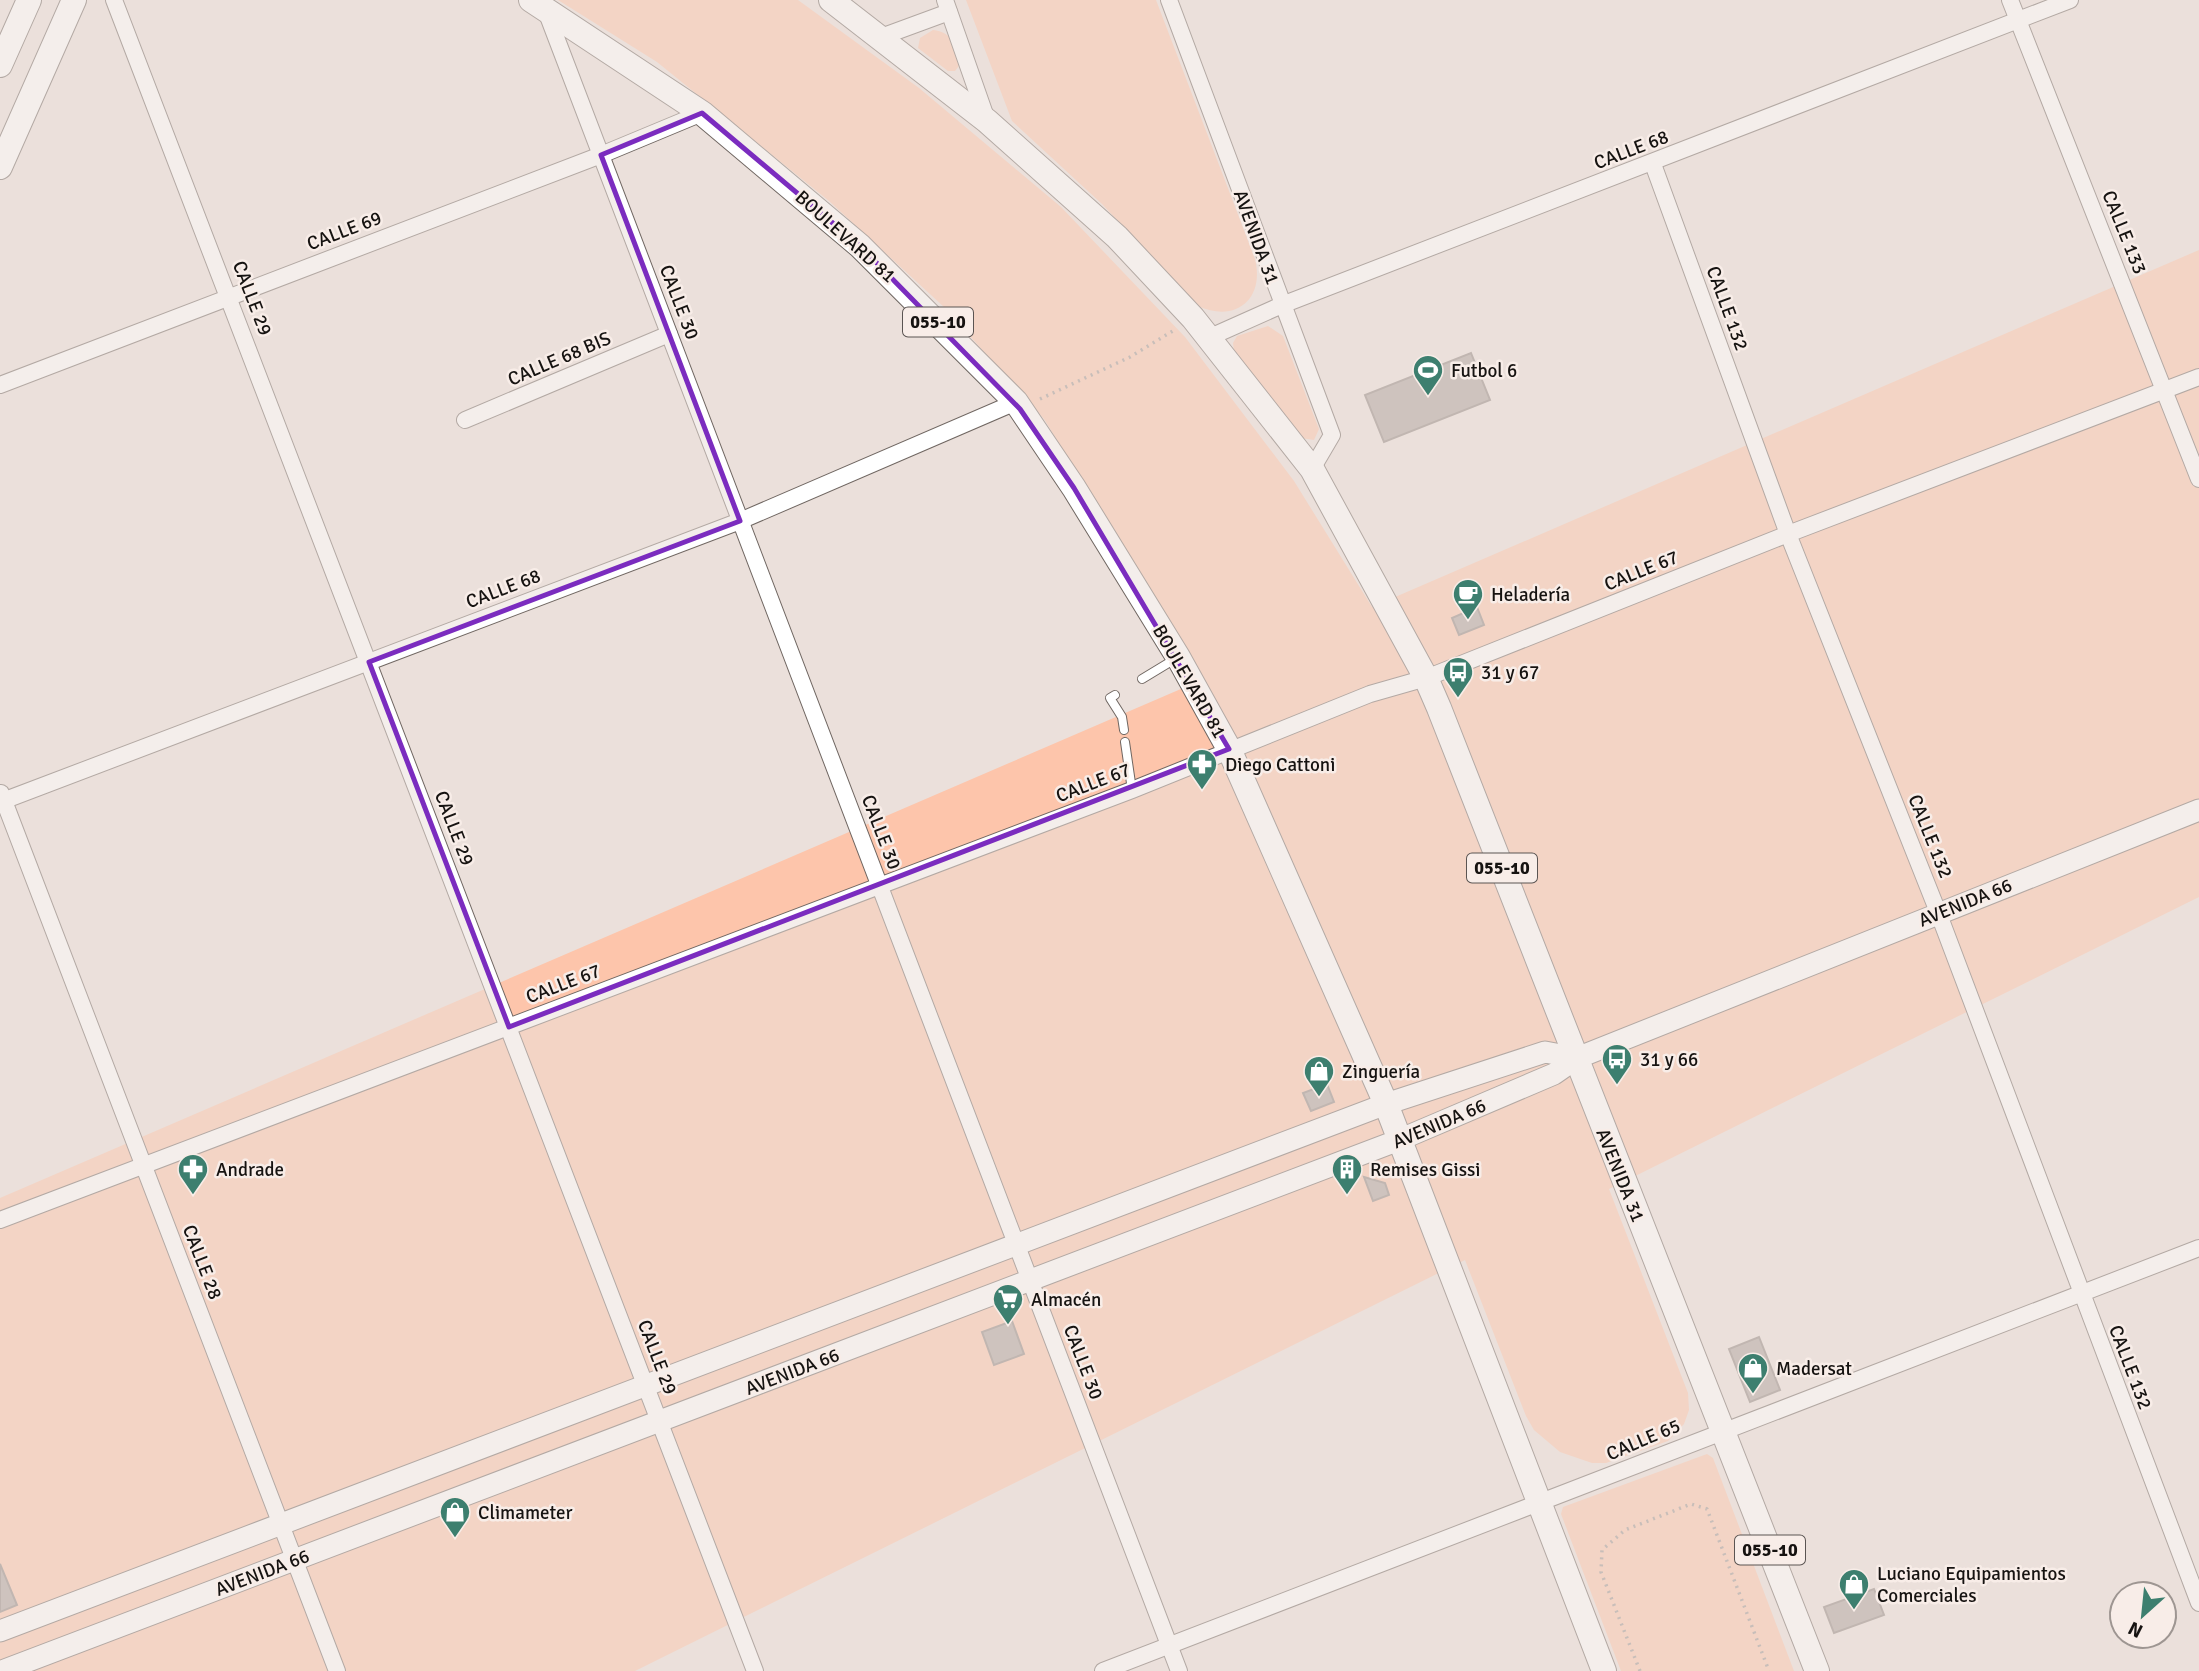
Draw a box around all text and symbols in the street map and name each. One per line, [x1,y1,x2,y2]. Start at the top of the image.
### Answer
street label: CALLE 68 [1591,125,1672,175]
street label: BOULEVARD 81 [790,185,901,288]
street label: AVENIDA 31 [1228,187,1284,288]
street label: CALLE 133 [2096,187,2152,278]
street label: CALLE 69 [304,206,385,256]
street label: CALLE 29 [227,258,277,339]
street label: CALLE 30 [654,262,704,343]
street label: CALLE 132 [1701,263,1753,354]
road number: 055-10 [903,308,973,336]
street label: CALLE 68 BIS [504,326,615,391]
sports icon: Futbol 6 [1411,353,1445,397]
place label: Futbol 6 [1451,359,1517,383]
street label: CALLE 67 [1601,545,1682,597]
street label: CALLE 68 [463,564,544,614]
cafe icon: Heladería [1451,577,1485,621]
place label: Heladería [1491,583,1570,607]
street label: BOULEVARD 81 [1147,620,1231,743]
bus stop icon: 31 y 67 [1441,655,1475,699]
place label: 31 y 67 [1481,661,1539,685]
pharmacy icon: Diego Cattoni [1185,747,1219,791]
place label: Diego Cattoni [1225,753,1335,777]
street label: CALLE 67 [1053,758,1134,808]
street label: CALLE 29 [429,788,479,869]
street label: CALLE 132 [1902,791,1958,882]
street label: CALLE 30 [856,792,906,873]
road number: 055-10 [1467,854,1537,882]
street label: AVENIDA 66 [1915,873,2016,933]
street label: CALLE 67 [523,959,604,1009]
bus stop icon: 31 y 66 [1600,1042,1634,1086]
place label: 31 y 66 [1640,1048,1698,1072]
shop icon: Zinguería [1302,1054,1336,1098]
place label: Zinguería [1342,1060,1420,1084]
street label: AVENIDA 66 [1389,1093,1490,1154]
street label: AVENIDA 31 [1590,1125,1650,1226]
pharmacy icon: Andrade [176,1152,210,1196]
building icon: Remises Gissi [1330,1152,1364,1196]
place label: Andrade [216,1158,284,1182]
place label: Remises Gissi [1370,1158,1480,1182]
street label: CALLE 28 [177,1222,227,1303]
supermarket icon: Almacén [991,1282,1025,1326]
place label: Almacén [1031,1288,1101,1312]
street label: CALLE 29 [632,1317,682,1398]
street label: CALLE 30 [1058,1322,1108,1403]
street label: CALLE 132 [2103,1322,2157,1413]
street label: AVENIDA 66 [742,1343,843,1401]
shop icon: Madersat [1736,1351,1770,1395]
place label: Madersat [1776,1357,1852,1381]
street label: CALLE 65 [1603,1414,1684,1466]
shop icon: Climameter [438,1495,472,1539]
place label: Climameter [478,1501,573,1525]
road number: 055-10 [1735,1535,1805,1564]
street label: AVENIDA 66 [212,1544,313,1602]
place label: Luciano Equipamientos Comerciales [1877,1562,2066,1608]
shop icon: Luciano Equipamientos Comerciales [1837,1567,1871,1611]
north arrow [2108,1580,2178,1650]
text: N [2124,1616,2147,1643]

